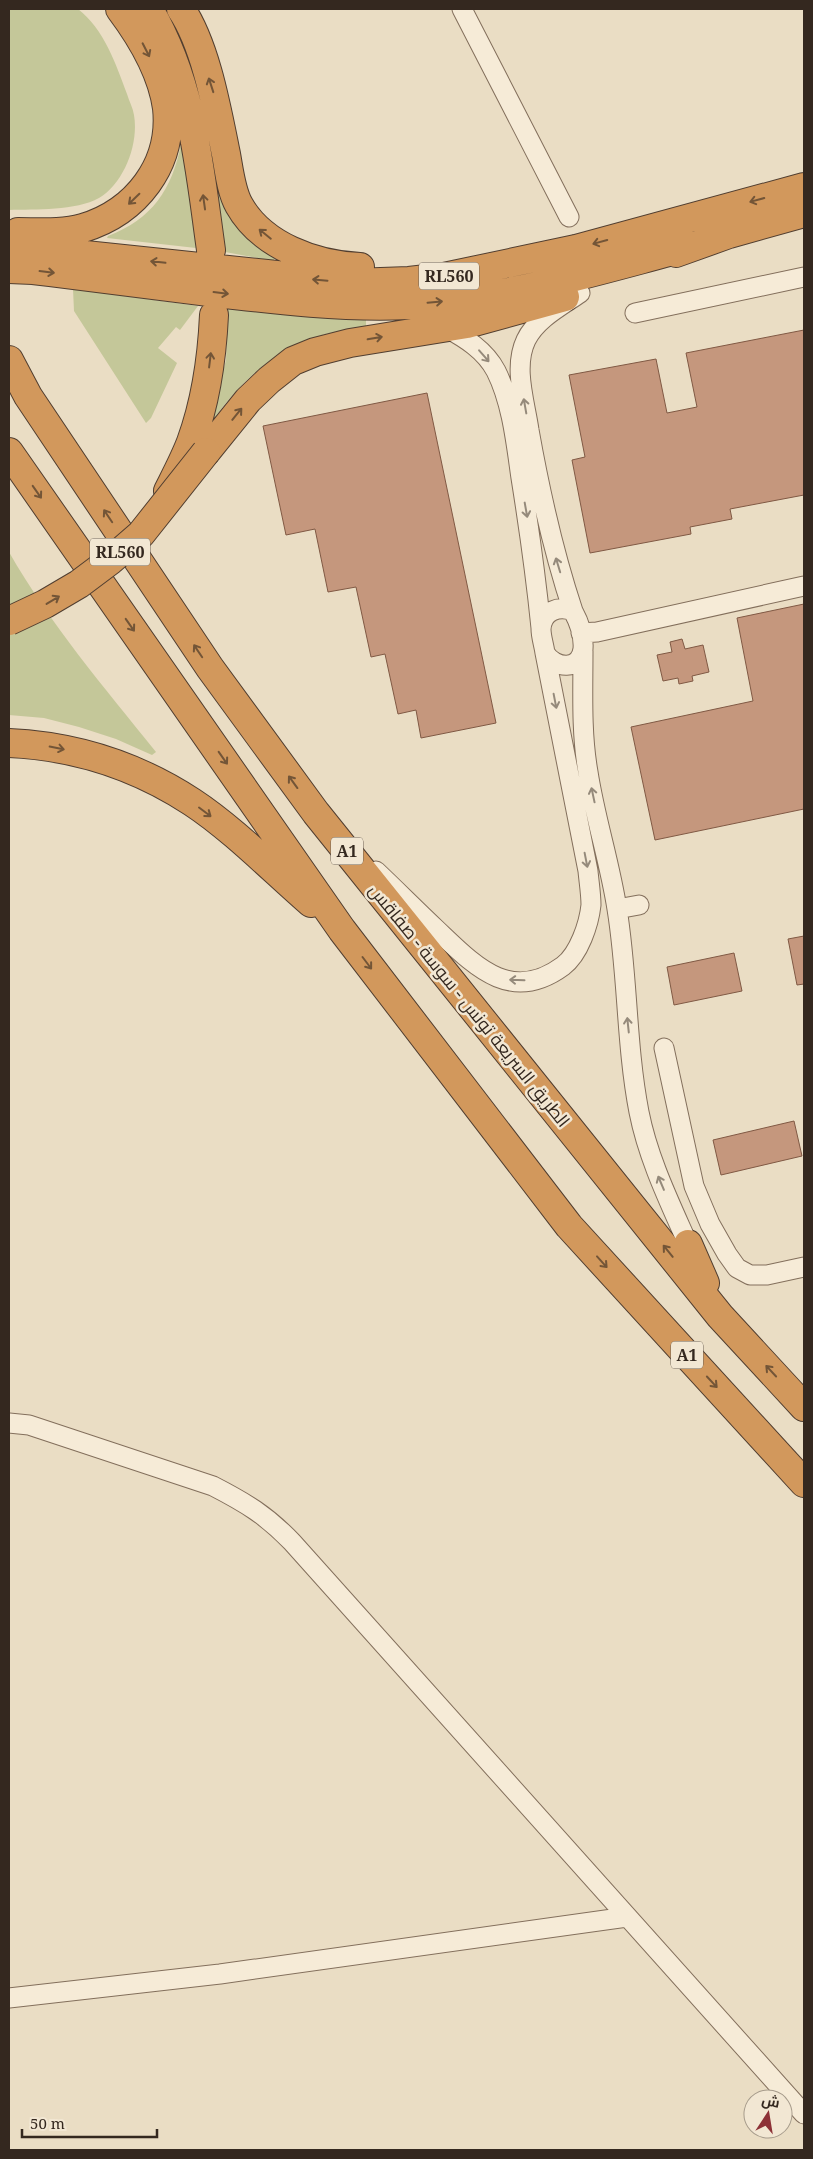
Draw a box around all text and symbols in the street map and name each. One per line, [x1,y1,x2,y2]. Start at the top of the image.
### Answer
one-way arrow [142,42,151,57]
one-way arrow [206,78,215,94]
one-way arrow [128,193,140,205]
one-way arrow [199,194,209,210]
one-way arrow [750,195,766,205]
one-way arrow [259,229,272,240]
one-way arrow [593,238,609,247]
one-way arrow [150,257,166,267]
road number: RL560 [419,262,479,290]
one-way arrow [39,267,55,277]
one-way arrow [312,275,328,284]
one-way arrow [213,288,229,298]
one-way arrow [427,298,443,307]
one-way arrow [366,333,382,342]
one-way arrow [478,349,490,362]
one-way arrow [206,352,216,368]
one-way arrow [520,398,530,414]
one-way arrow [231,408,242,421]
one-way arrow [32,485,42,499]
one-way arrow [522,502,532,518]
one-way arrow [103,509,113,523]
road number: RL560 [90,538,150,566]
one-way arrow [553,557,563,573]
one-way arrow [45,594,59,604]
one-way arrow [125,618,135,632]
one-way arrow [193,644,203,658]
one-way arrow [551,692,560,708]
one-way arrow [49,743,65,753]
one-way arrow [218,751,228,765]
one-way arrow [288,776,299,789]
one-way arrow [587,788,597,804]
one-way arrow [198,806,211,817]
road number: A1 [331,838,363,864]
one-way arrow [582,852,591,868]
street label: الطريق السريعة تونس - سوسة - صفاقس [363,878,576,1132]
one-way arrow [362,956,372,970]
one-way arrow [509,976,525,985]
one-way arrow [623,1017,633,1033]
one-way arrow [656,1176,666,1191]
one-way arrow [662,1245,673,1258]
one-way arrow [596,1256,608,1269]
road number: A1 [671,1342,703,1368]
one-way arrow [765,1365,777,1378]
one-way arrow [706,1376,718,1388]
north arrow [743,2089,793,2139]
text: ش [760,2090,782,2112]
scale bar [22,2106,158,2138]
text: 50 m [30,2113,65,2133]

